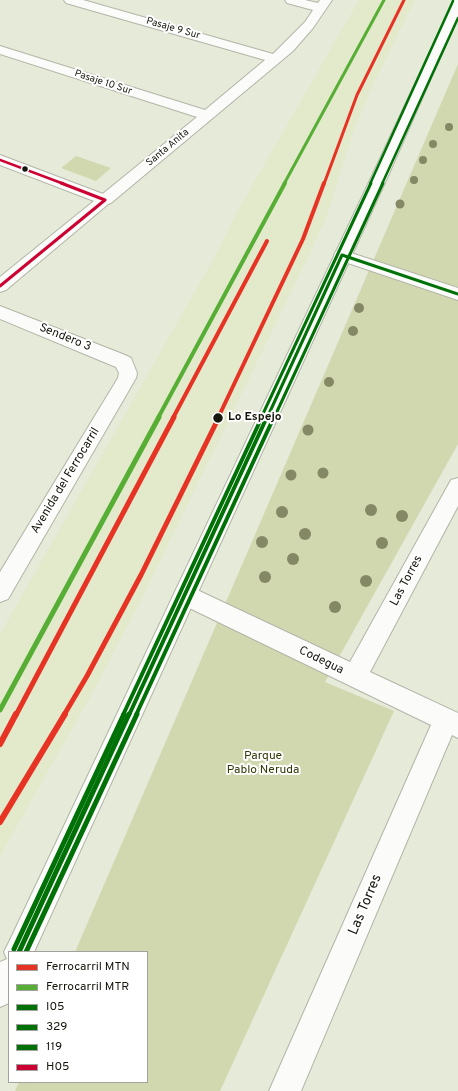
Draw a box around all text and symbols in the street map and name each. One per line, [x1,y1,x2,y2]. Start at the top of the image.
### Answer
street label: Pasaje 9 Sur [145,16,201,42]
street label: Pasaje 10 Sur [73,68,133,98]
street label: Santa Anita [144,127,192,169]
unlabelled marker [20,164,30,174]
street label: Sendero 3 [37,321,93,355]
marker: Lo Espejo [211,411,225,425]
place label: Lo Espejo [228,411,282,425]
street label: Avenida del Ferrocarril [29,425,103,537]
street label: Las Torres [388,553,426,609]
street label: Codegua [296,644,346,678]
park label: Parque Pablo Neruda [227,750,299,778]
street label: Las Torres [346,872,386,938]
legend [8,951,148,1083]
text: Ferrocarril MTN [46,959,130,975]
text: Ferrocarril MTR [46,979,129,995]
text: I05 [46,999,65,1015]
text: 329 [46,1019,68,1035]
text: 119 [46,1039,62,1055]
text: H05 [46,1059,70,1075]

